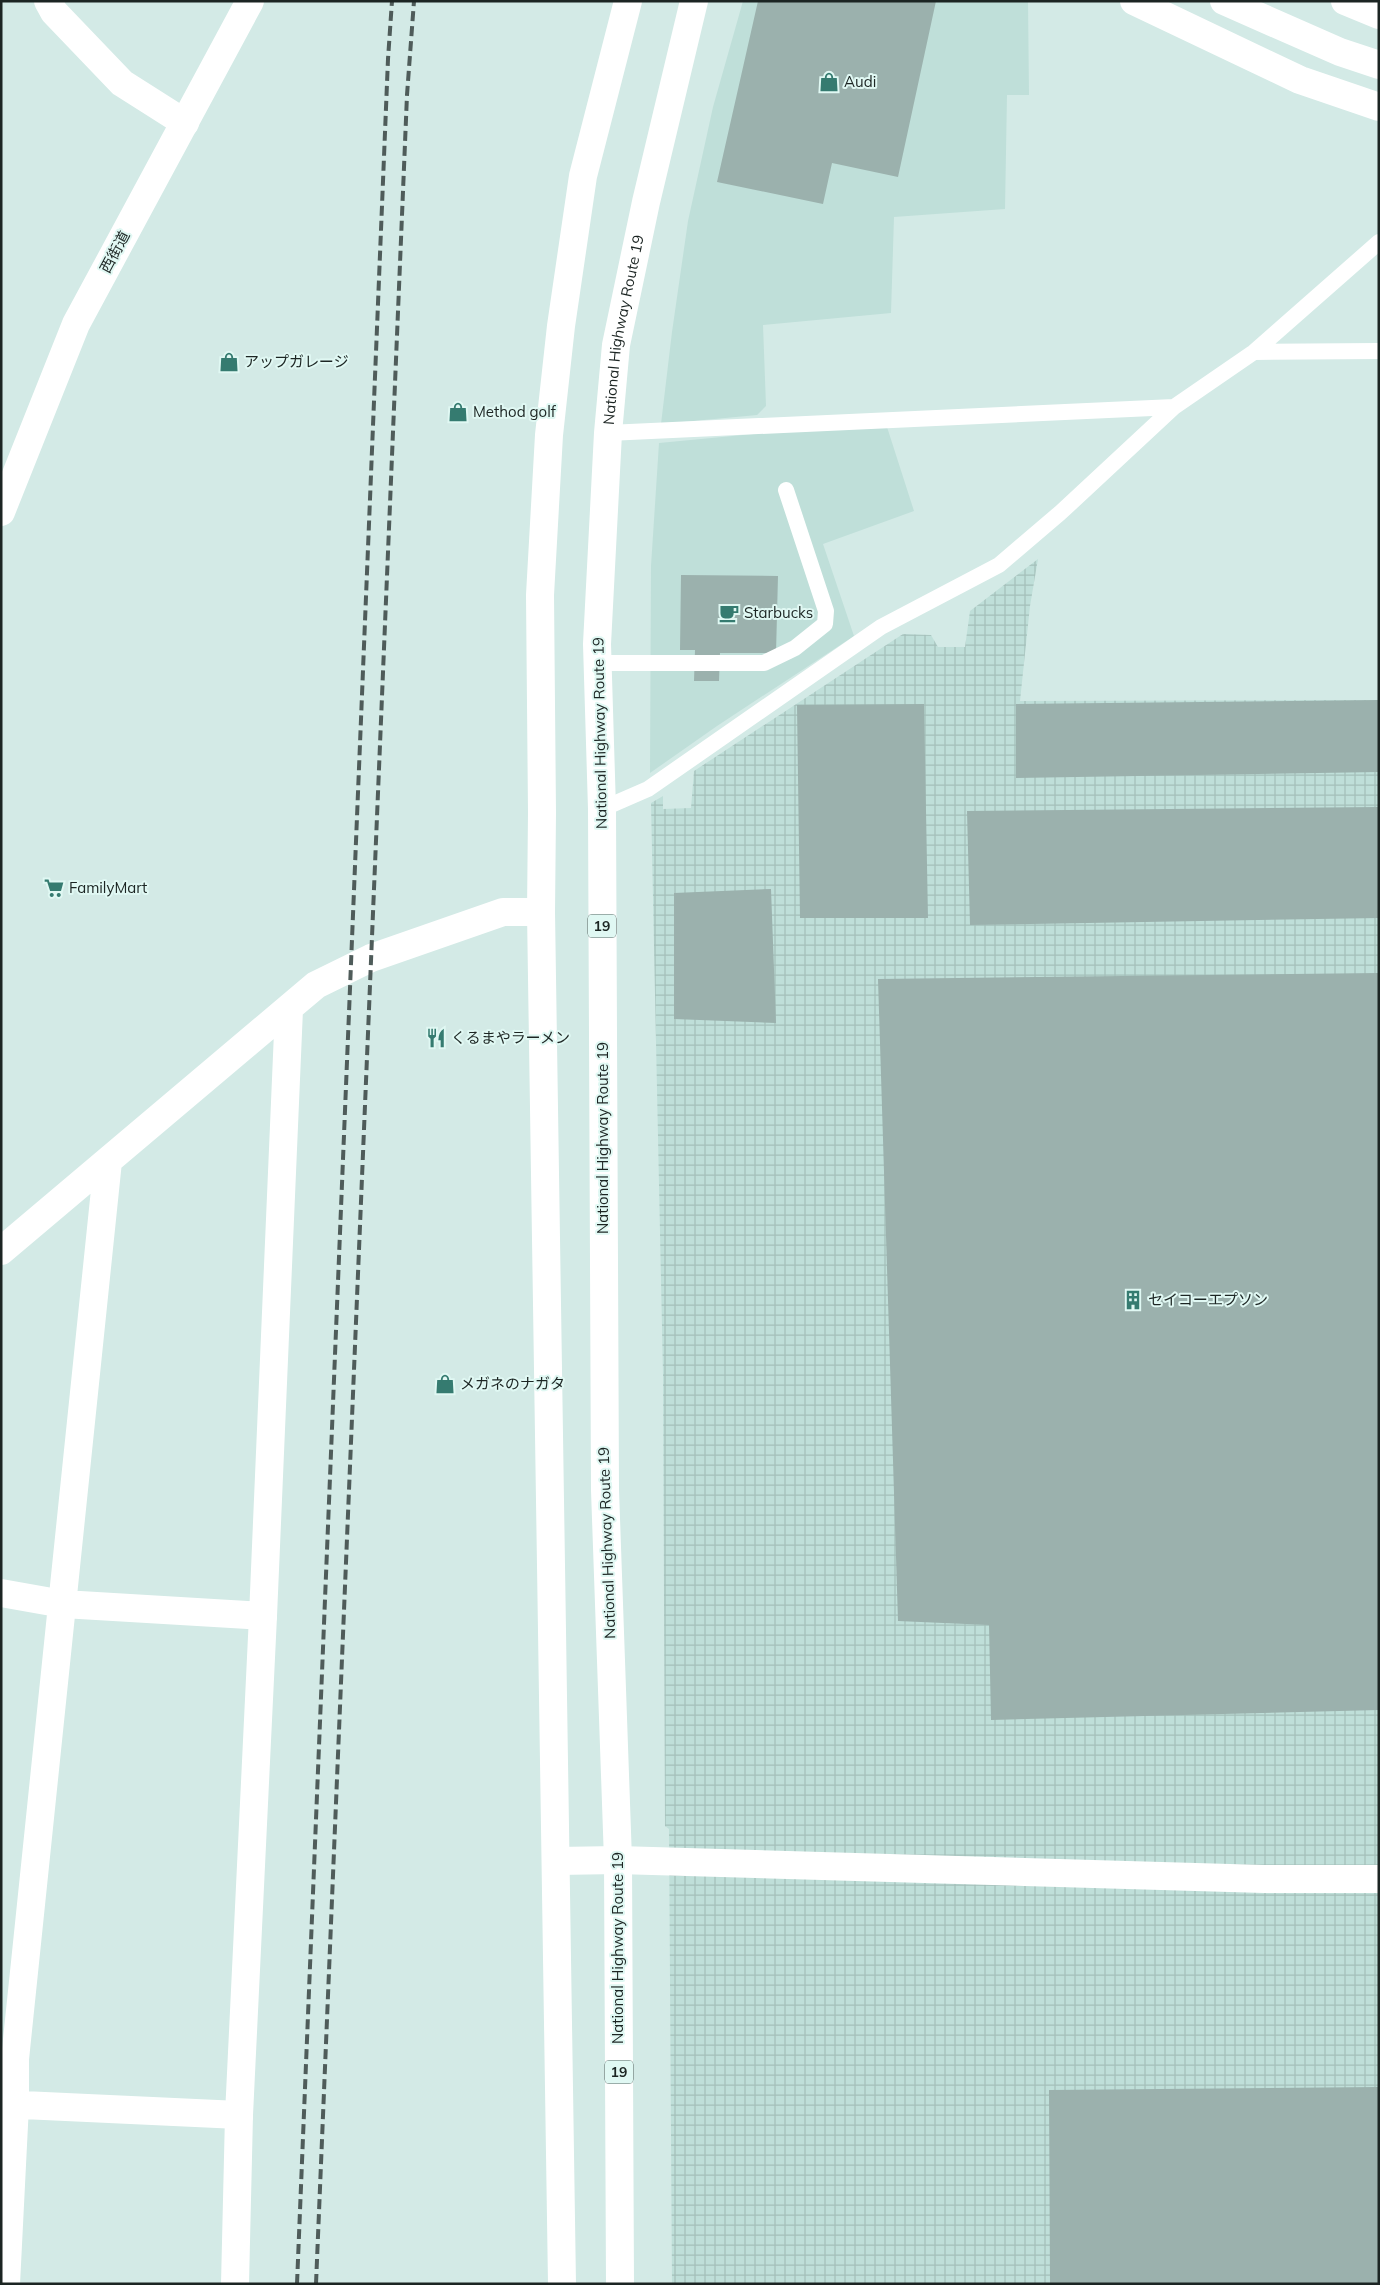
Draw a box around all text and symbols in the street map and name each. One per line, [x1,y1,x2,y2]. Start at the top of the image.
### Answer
shop icon: Audi [818,71,840,93]
place label: Audi [844,72,876,91]
street label: 西街道 [96,227,134,276]
street label: National Highway Route 19 [599,233,648,426]
shop icon: アップガレージ [218,351,240,373]
place label: アップガレージ [244,352,349,371]
shop icon: Method golf [447,401,469,423]
place label: Method golf [473,402,557,421]
cafe icon: Starbucks [718,602,740,624]
place label: Starbucks [744,603,813,622]
street label: National Highway Route 19 [588,637,611,829]
supermarket icon: FamilyMart [43,877,65,899]
place label: FamilyMart [69,878,147,897]
road number: 19 [588,914,616,938]
restaurant icon: くるまやラーメン [425,1027,447,1049]
place label: くるまやラーメン [451,1028,570,1047]
street label: National Highway Route 19 [593,1042,612,1234]
building icon: セイコーエプソン [1122,1289,1144,1311]
place label: セイコーエプソン [1148,1290,1268,1309]
shop icon: メガネのナガタ [434,1373,456,1395]
place label: メガネのナガタ [460,1374,565,1393]
street label: National Highway Route 19 [594,1447,619,1639]
street label: National Highway Route 19 [608,1852,627,2044]
road number: 19 [605,2060,633,2084]

